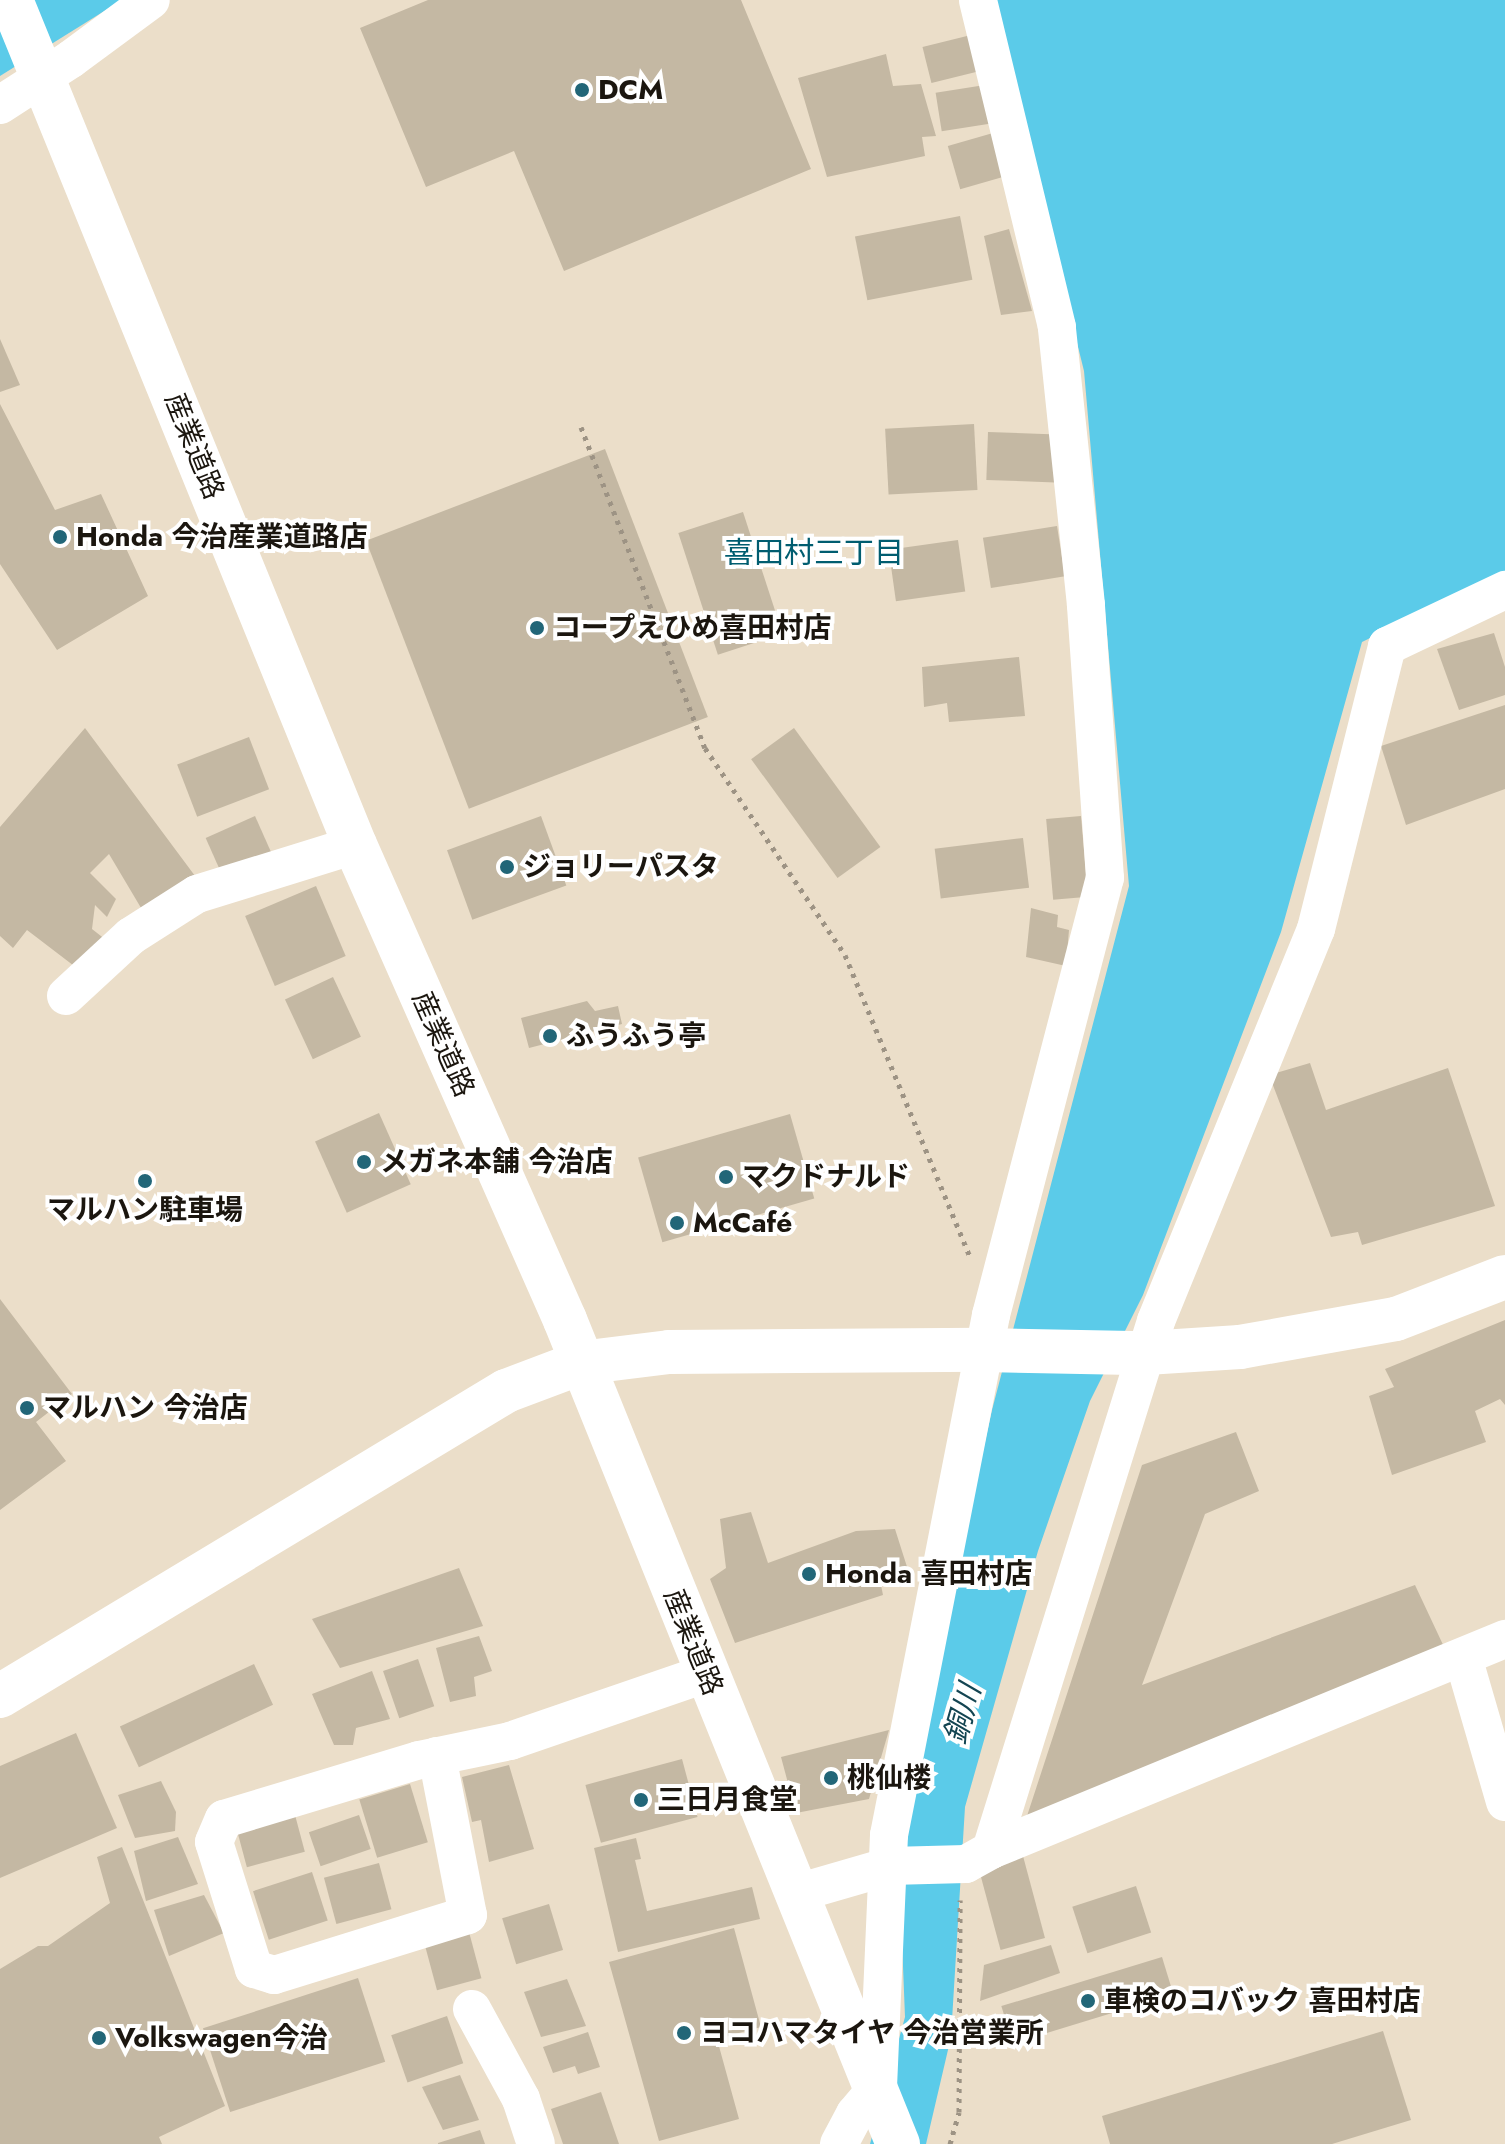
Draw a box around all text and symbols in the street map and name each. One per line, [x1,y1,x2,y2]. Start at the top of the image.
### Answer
place label: DCM [598,73,663,107]
marker: DCM [573,81,591,99]
street label: 産業道路 [157,388,231,504]
place label: Honda 今治産業道路店 [76,520,367,554]
marker: Honda 今治産業道路店 [51,528,69,546]
district label: 喜田村三丁目 [724,535,904,571]
place label: コープえひめ喜田村店 [553,611,833,645]
marker: コープえひめ喜田村店 [528,619,546,637]
place label: ジョリーパスタ [523,850,719,884]
marker: ジョリーパスタ [498,858,516,876]
street label: 産業道路 [405,986,481,1102]
place label: ふうふう亭 [566,1019,706,1053]
marker: ふうふう亭 [541,1027,559,1045]
place label: メガネ本舗 今治店 [380,1145,612,1179]
marker: メガネ本舗 今治店 [355,1153,373,1171]
place label: マクドナルド [742,1160,910,1194]
marker: マクドナルド [717,1168,735,1186]
marker: マルハン駐車場 [136,1172,154,1190]
place label: マルハン駐車場 [47,1193,243,1227]
place label: McCafé [693,1206,792,1240]
marker: McCafé [668,1214,686,1232]
place label: マルハン 今治店 [43,1391,247,1425]
marker: マルハン 今治店 [18,1399,36,1417]
place label: Honda 喜田村店 [825,1557,1032,1591]
marker: Honda 喜田村店 [800,1565,818,1583]
street label: 産業道路 [656,1584,730,1700]
water label: 銅川 [937,1680,989,1748]
place label: 桃仙楼 [847,1761,931,1795]
marker: 桃仙楼 [822,1769,840,1787]
place label: 三日月食堂 [657,1783,797,1817]
marker: 三日月食堂 [632,1791,650,1809]
place label: 車検のコバック 喜田村店 [1104,1984,1420,2018]
marker: 車検のコバック 喜田村店 [1079,1992,1097,2010]
place label: ヨコハマタイヤ 今治営業所 [700,2016,1044,2050]
place label: Volkswagen今治 [115,2021,328,2055]
marker: ヨコハマタイヤ 今治営業所 [675,2024,693,2042]
marker: Volkswagen今治 [90,2029,108,2047]

